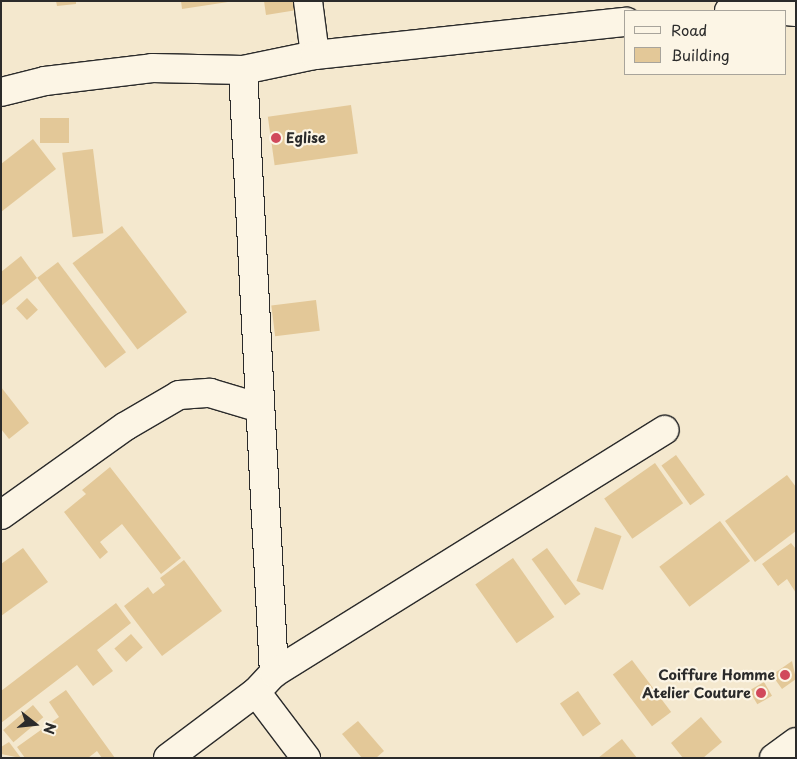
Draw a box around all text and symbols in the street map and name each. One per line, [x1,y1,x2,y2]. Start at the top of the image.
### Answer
legend [624,10,787,75]
text: Road [671,18,707,41]
text: Building [671,43,730,66]
place label: Eglise [286,130,326,146]
marker: Eglise [270,132,282,144]
place label: Coiffure Homme [658,667,775,683]
marker: Coiffure Homme [779,669,791,681]
place label: Atelier Couture [641,685,751,701]
marker: Atelier Couture [755,687,767,699]
north arrow [10,699,60,749]
text: N [38,720,62,736]

